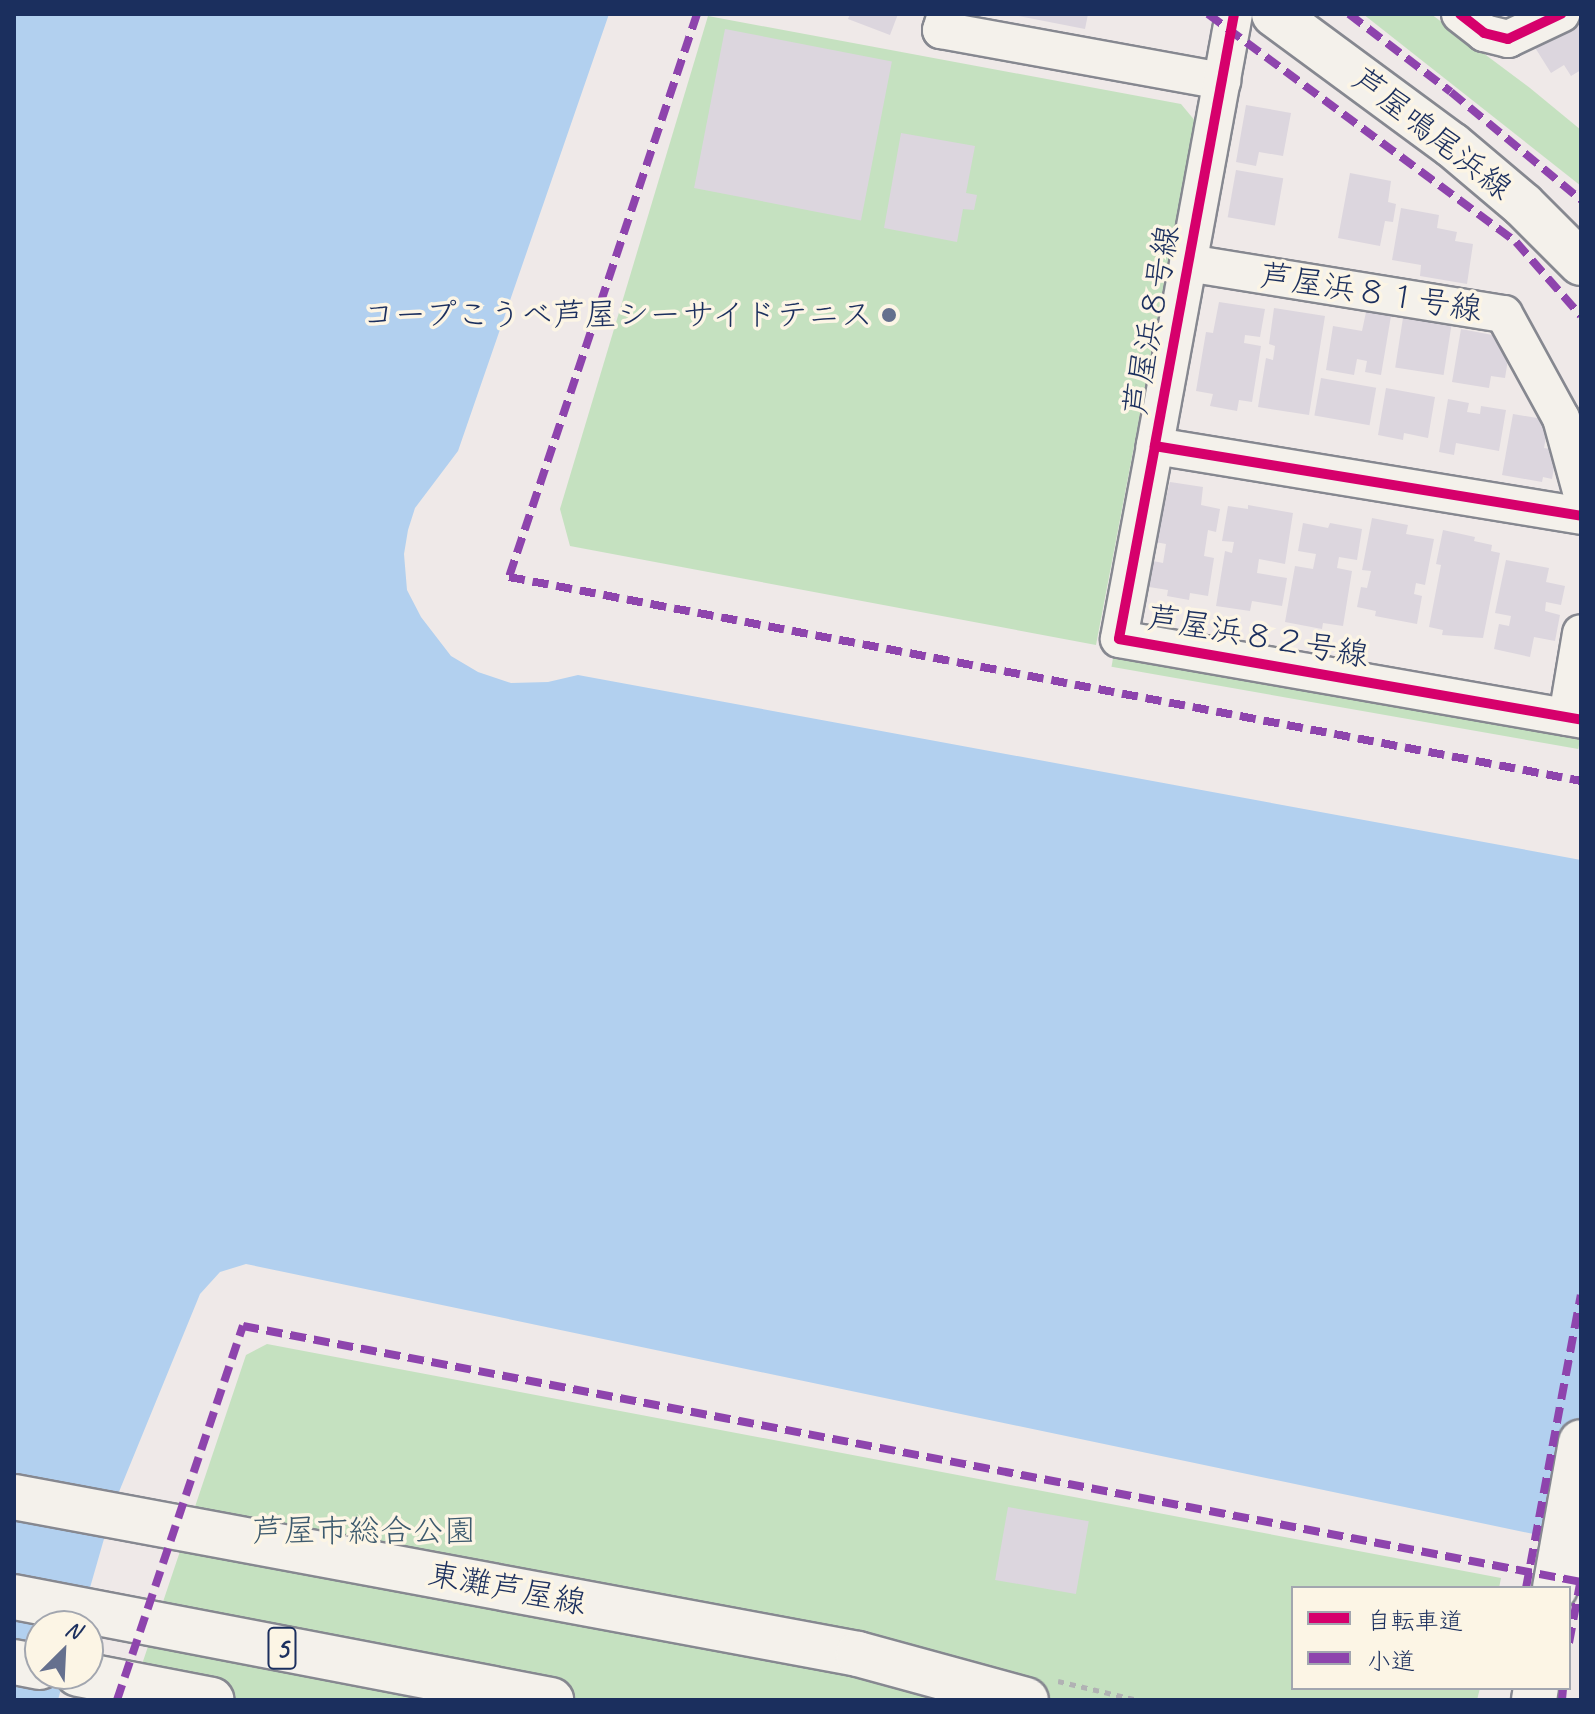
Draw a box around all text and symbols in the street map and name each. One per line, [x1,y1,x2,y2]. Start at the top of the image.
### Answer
street label: 芦屋鳴尾浜線 [1345,60,1519,208]
street label: 芦屋浜８号線 [1116,222,1188,418]
street label: 芦屋浜８１号線 [1257,257,1485,329]
place label: コープこうべ芦屋シーサイドテニス [361,296,873,334]
marker: コープこうべ芦屋シーサイドテニス [880,306,898,324]
street label: 芦屋浜８２号線 [1144,599,1372,675]
park label: 芦屋市総合公園 [252,1512,476,1550]
street label: 東灘芦屋線 [425,1555,589,1623]
legend [1291,1586,1571,1690]
text: 自転車道 [1367,1606,1463,1636]
north arrow [24,1610,104,1690]
text: N [61,1614,85,1645]
road number: 5 [266,1622,298,1674]
text: 小道 [1367,1646,1415,1676]

